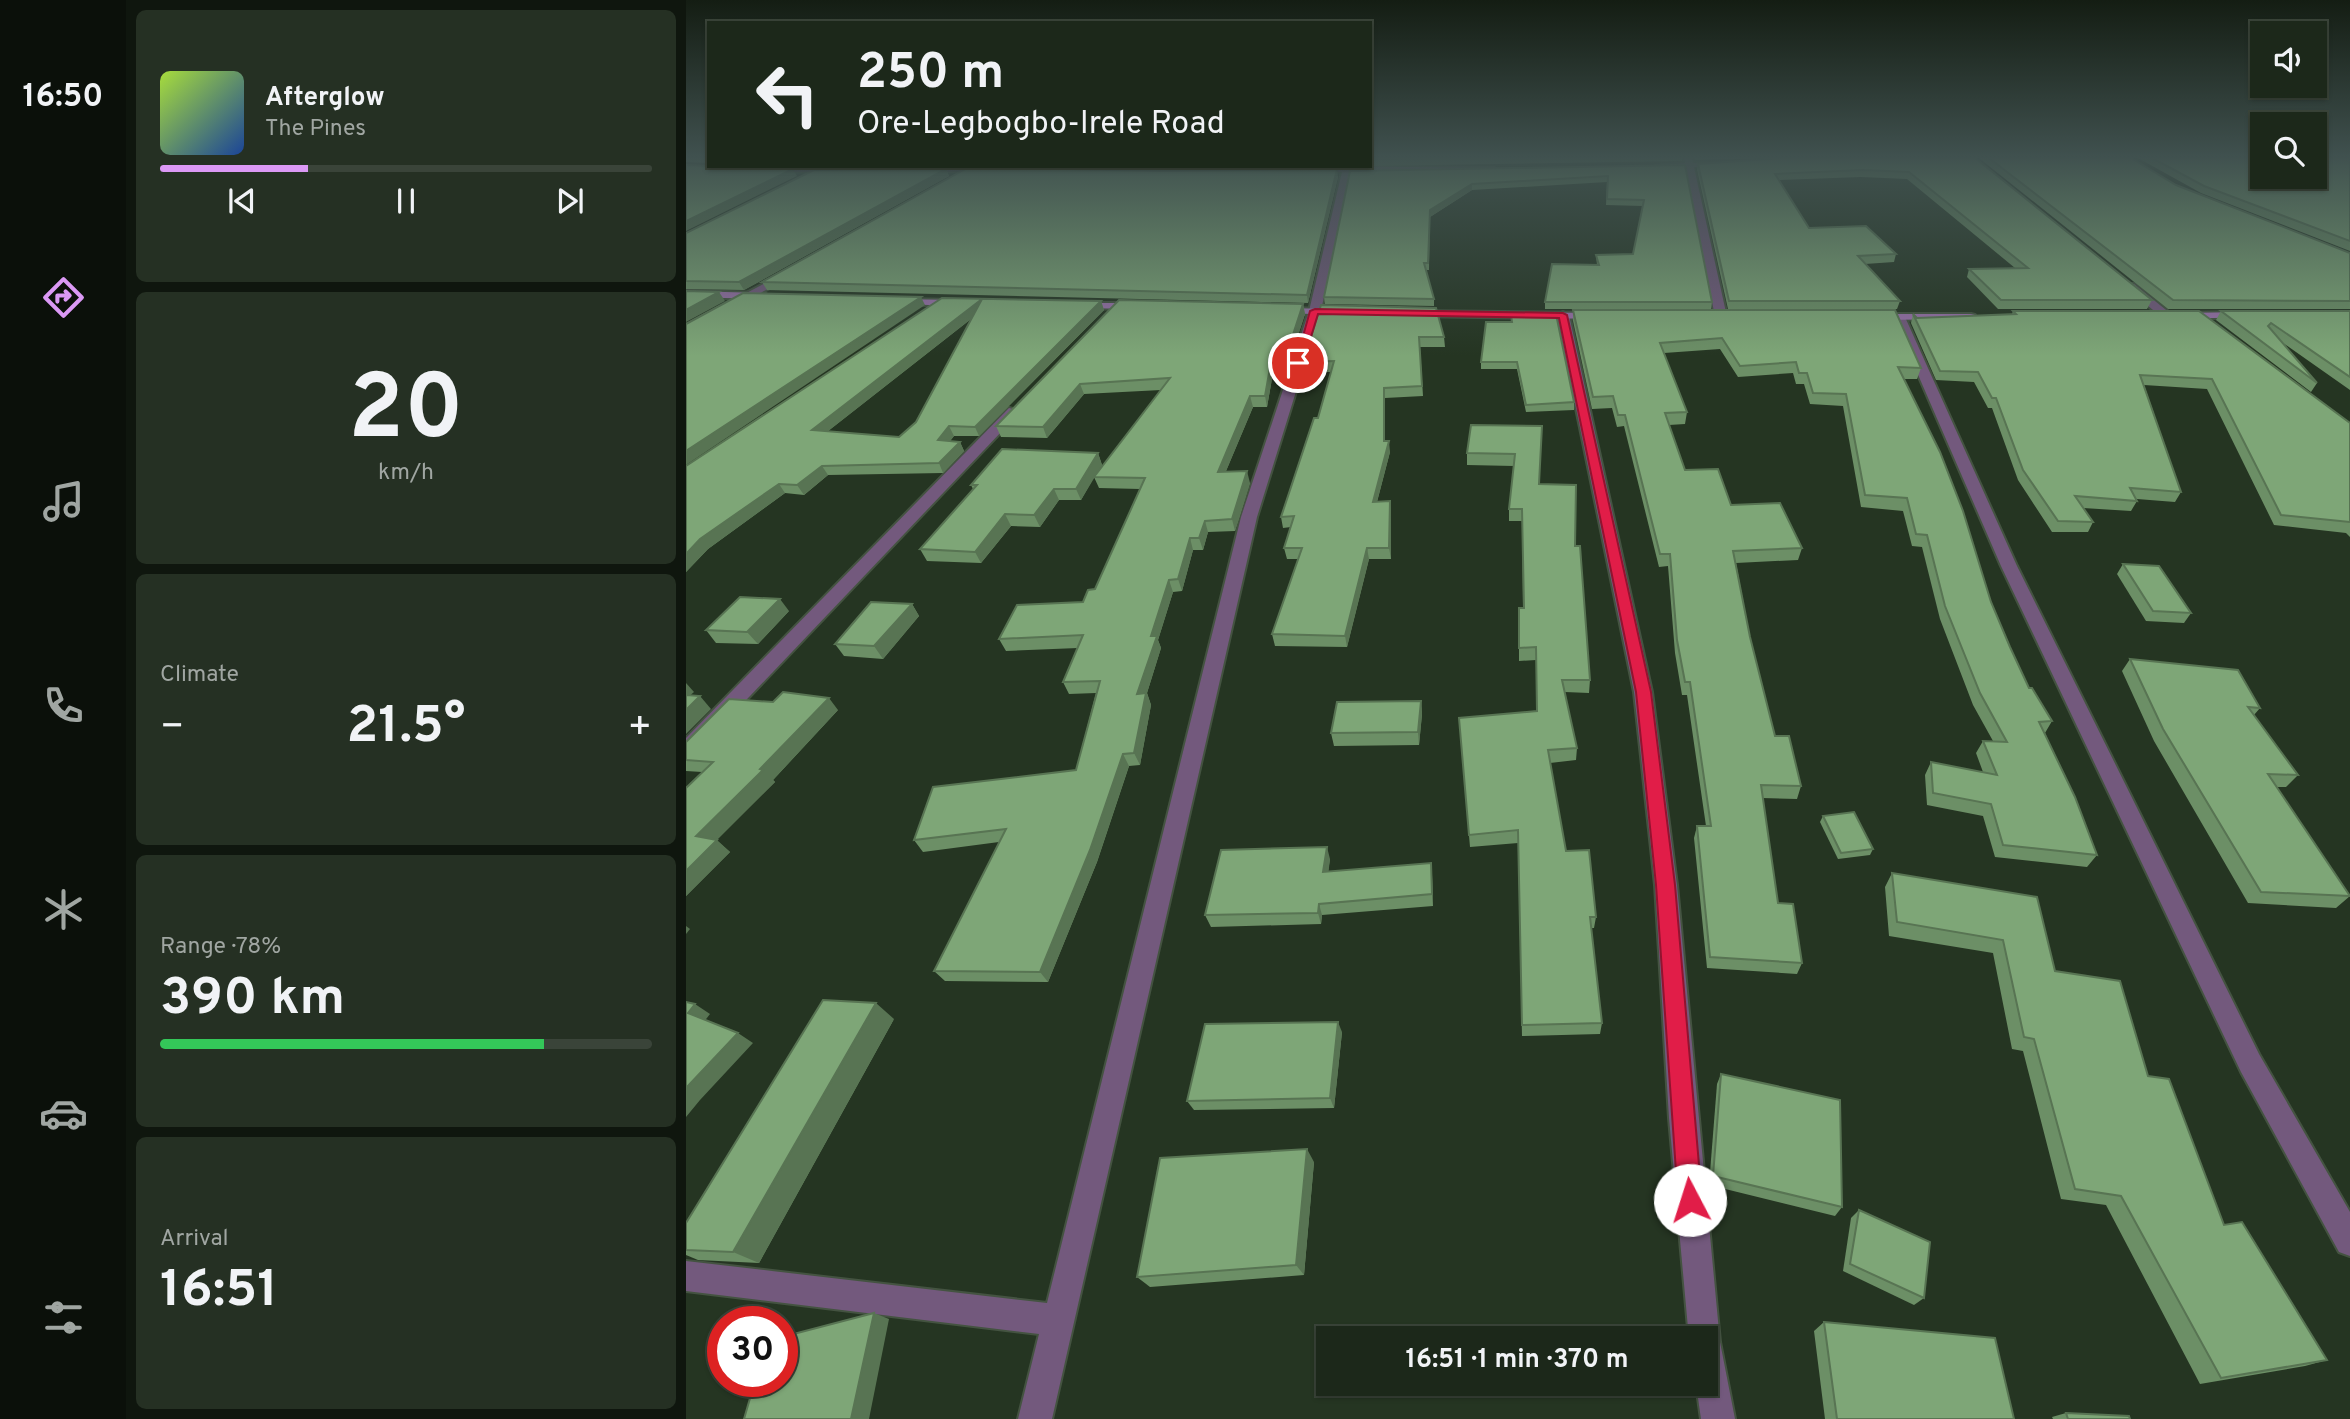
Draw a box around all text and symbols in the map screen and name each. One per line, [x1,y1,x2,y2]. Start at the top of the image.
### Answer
map controls [2250,21,2327,189]
button: sound [2250,21,2327,98]
text: 250 m [857,44,1004,106]
icon: left [742,49,833,140]
text: 16:50 [23,78,103,118]
text: Afterglow [265,82,385,115]
text: Ore-Legbogbo-Irele Road [857,105,1225,145]
button: search [2250,112,2327,189]
text: The Pines [265,115,366,144]
icon: previous [223,182,261,220]
icon: pause [387,182,425,220]
icon: next [551,182,589,220]
icon: directions [39,273,88,322]
pin [1268,333,1328,393]
icon: arrive [1279,344,1317,382]
text: 20 [348,356,464,471]
text: km/h [378,459,434,488]
icon: music [39,477,88,526]
text: Climate [160,661,239,690]
icon: phone [39,681,88,730]
text: 21.5° [347,695,465,761]
text: − [160,704,185,753]
text: + [627,704,652,753]
icon: climate [39,885,88,934]
text: Range · 78% [160,933,281,962]
text: 390 km [160,967,345,1033]
icon: car [39,1089,88,1138]
position arrow [1653,1163,1727,1237]
text: Arrival [160,1225,229,1254]
text: 16:51 [160,1259,278,1325]
icon: filters [39,1293,88,1342]
speed limit sign: 30 [707,1306,798,1397]
text: 16:51 · 1 min · 370 m [1406,1344,1628,1377]

